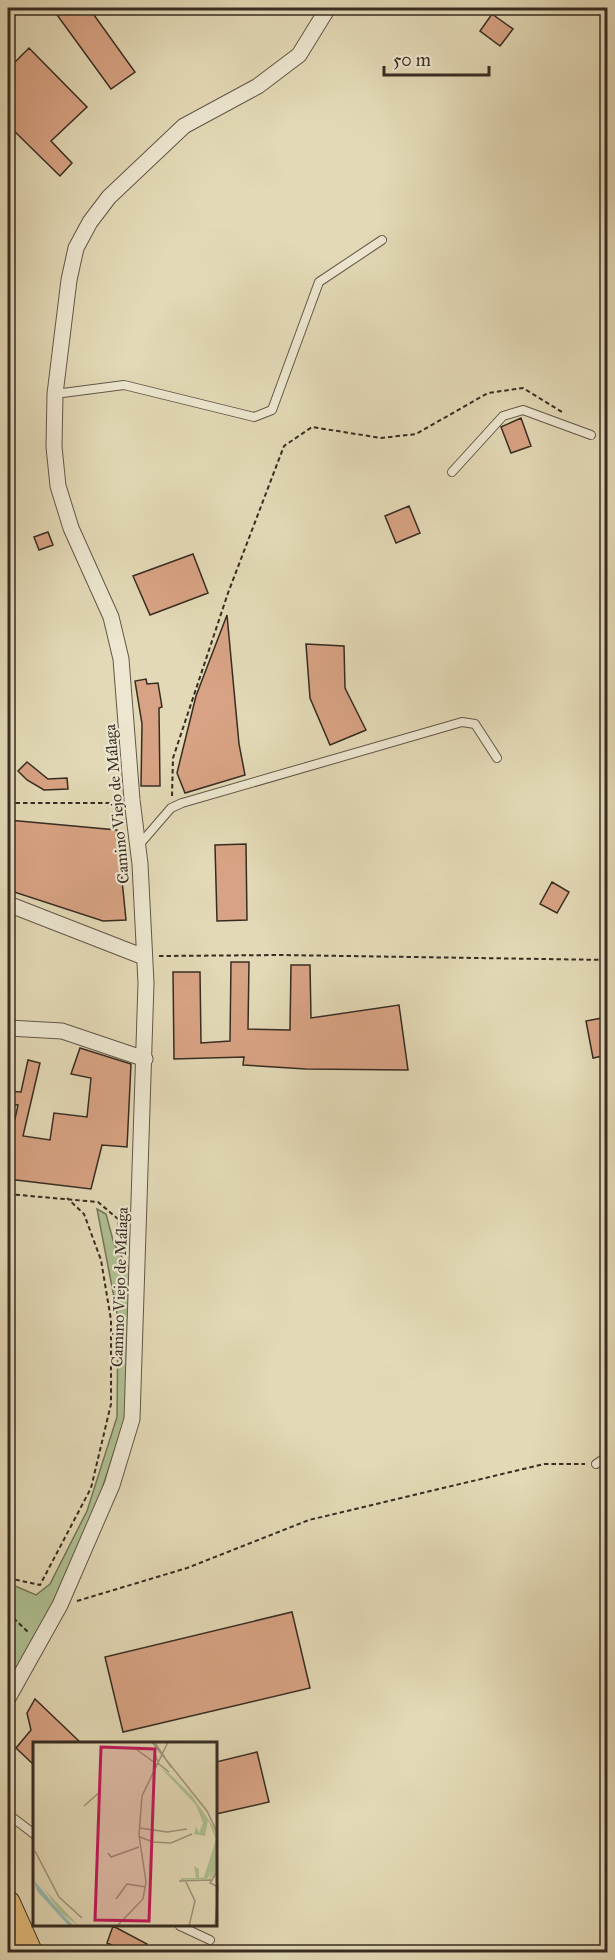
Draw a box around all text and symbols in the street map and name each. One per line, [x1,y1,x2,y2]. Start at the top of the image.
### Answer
scale bar [384,39,489,77]
text: 50 m [393,49,431,71]
street label: Camino Viejo de Málaga [100,723,134,885]
street label: Camino Viejo de Málaga [107,1206,133,1367]
inset map [33,1742,218,1927]

